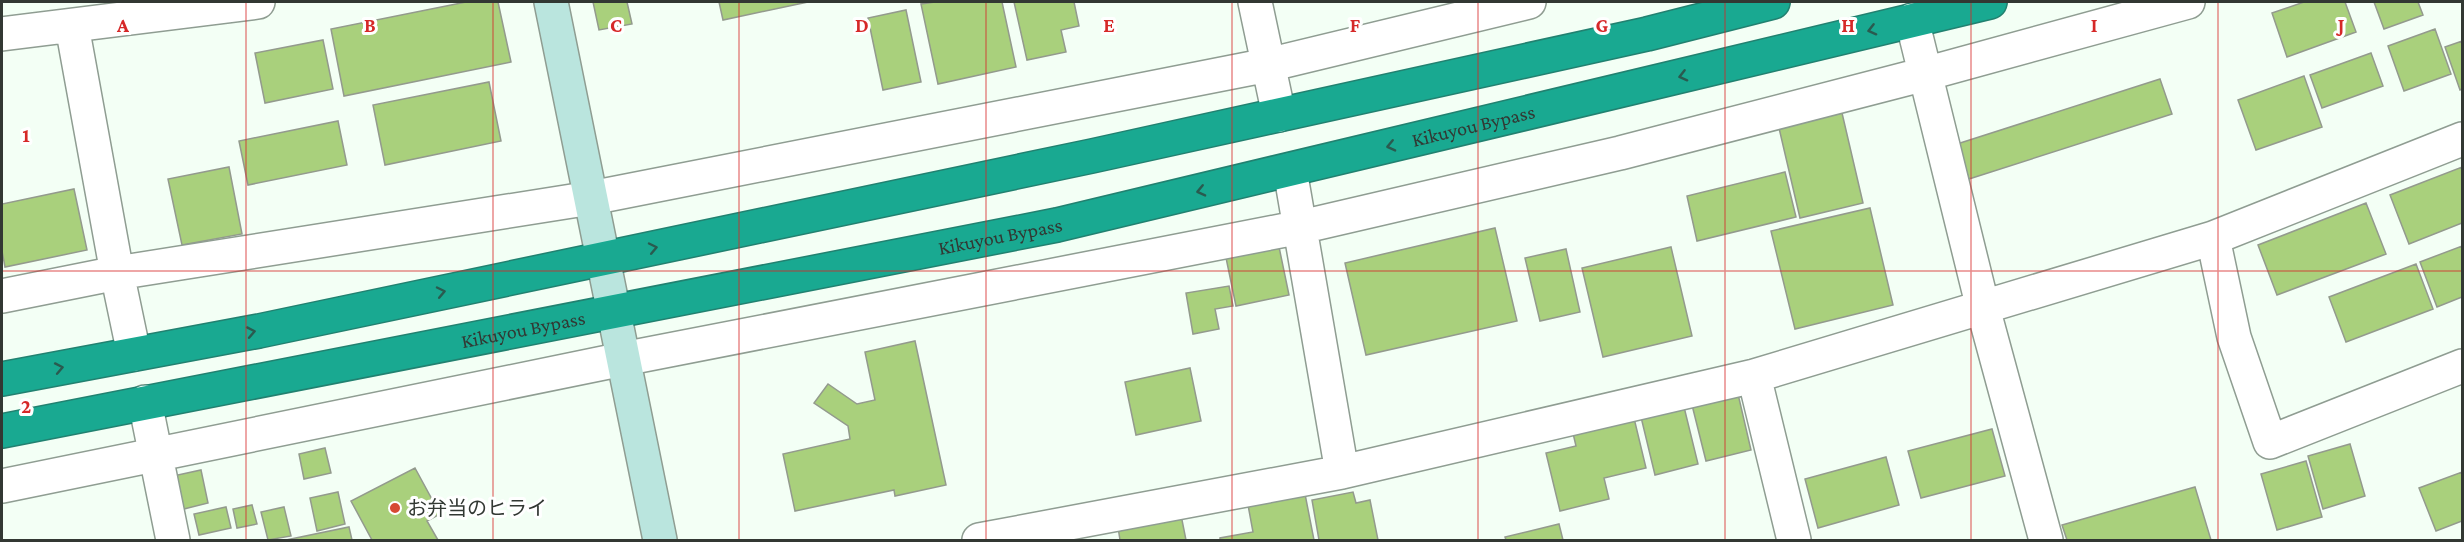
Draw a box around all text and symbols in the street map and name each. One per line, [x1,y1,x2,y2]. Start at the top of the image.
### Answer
text: A [116,14,130,36]
text: B [364,14,376,36]
text: C [610,14,622,36]
text: D [855,14,869,36]
text: E [1103,14,1115,36]
text: F [1350,14,1361,36]
text: G [1596,14,1609,36]
text: H [1841,14,1855,36]
text: I [2091,14,2098,36]
text: J [2336,14,2345,36]
one-way arrow [1868,23,1878,36]
one-way arrow [1678,69,1688,82]
street label: Kikuyou Bypass [1410,100,1537,151]
text: 1 [22,124,30,146]
one-way arrow [1386,138,1396,151]
one-way arrow [1197,183,1207,196]
street label: Kikuyou Bypass [936,213,1065,259]
one-way arrow [648,242,658,255]
one-way arrow [436,286,446,299]
street label: Kikuyou Bypass [459,306,587,352]
one-way arrow [245,326,255,339]
one-way arrow [54,362,64,375]
text: 2 [21,395,31,417]
place label: お弁当のヒライ [407,497,547,519]
marker: お弁当のヒライ [388,501,402,515]

